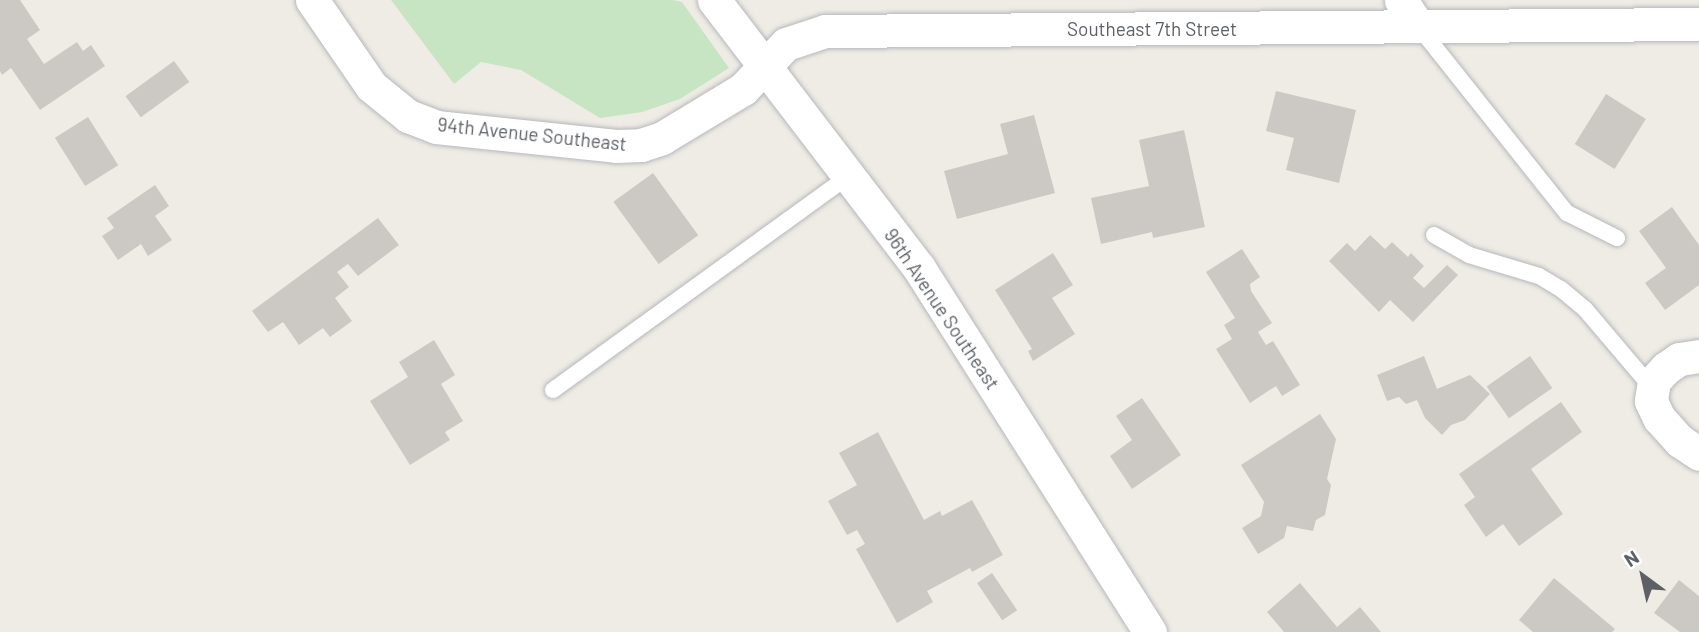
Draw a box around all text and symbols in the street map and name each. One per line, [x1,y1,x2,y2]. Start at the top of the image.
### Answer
street label: Southeast 7th Street [1067,18,1237,40]
street label: 94th Avenue Southeast [436,113,628,155]
street label: 96th Avenue Southeast [880,224,1004,394]
north arrow [1608,541,1678,611]
text: N [1620,545,1643,571]

